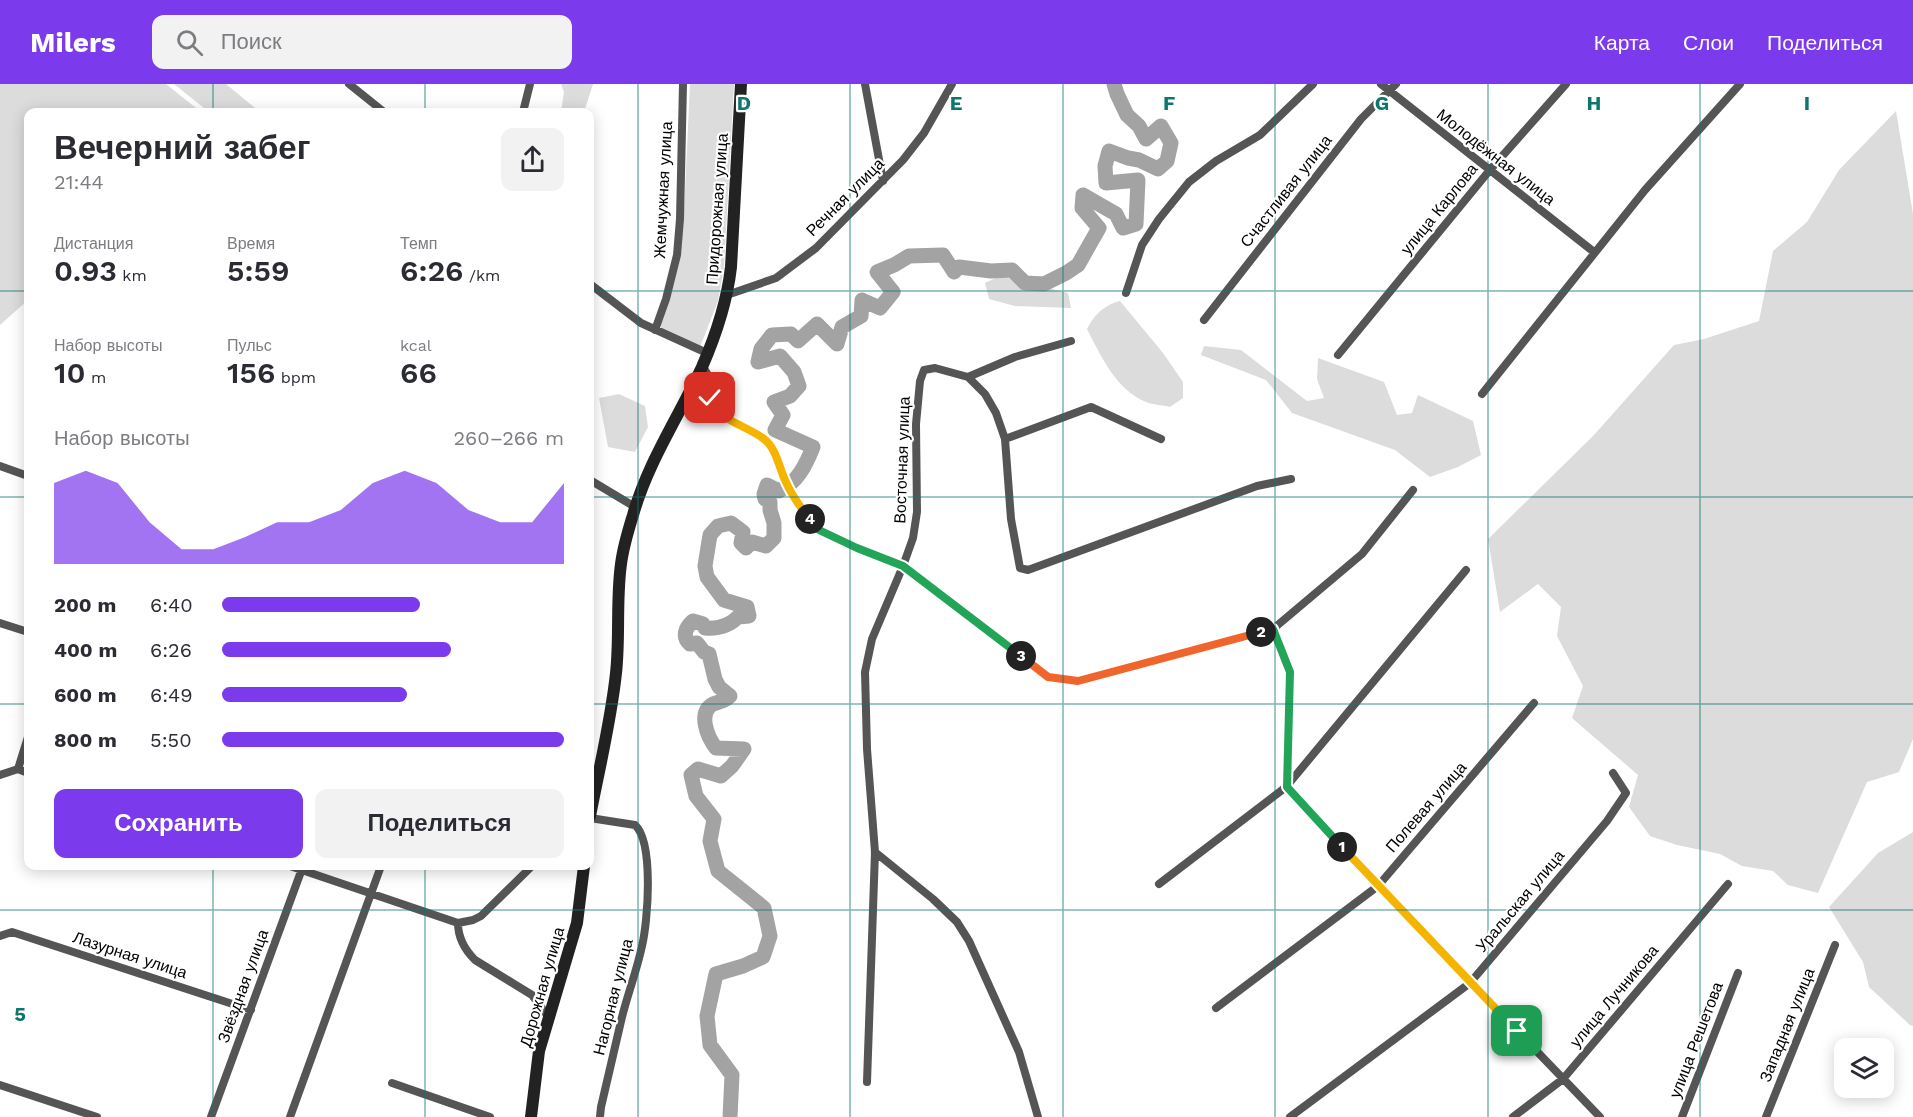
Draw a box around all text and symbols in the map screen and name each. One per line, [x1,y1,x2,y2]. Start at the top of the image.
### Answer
search box [152,15,572,69]
text: Milers [30,26,116,59]
icon: search [173,26,206,59]
text: Поиск [221,29,282,54]
text: Карта [1594,30,1650,55]
text: Слои [1683,30,1734,55]
text: Поделиться [1767,30,1883,55]
text: D [737,91,751,115]
text: E [950,91,962,115]
text: F [1163,91,1175,115]
text: G [1375,91,1389,115]
text: H [1587,91,1601,115]
text: I [1804,91,1810,115]
street label: Молодёжная улица [1433,105,1559,209]
street label: Жемчужная улица [650,121,676,259]
text: Вечерний забег [54,128,310,167]
button: share [501,128,564,191]
street label: Счастливая улица [1236,131,1336,251]
street label: Придорожная улица [702,133,732,285]
street label: Речная улица [802,154,888,240]
street label: улица Карлова [1396,160,1482,258]
text: 21:44 [54,170,104,194]
text: Дистанция [54,234,133,253]
text: Время [227,234,275,253]
text: Темп [400,234,437,253]
text: 0.93 [54,253,117,288]
text: 5:59 [227,253,289,288]
text: 6:26 [400,253,464,288]
text: km [117,266,147,285]
text: /km [464,266,500,285]
text: Набор высоты [54,336,162,355]
text: Пульс [227,336,272,355]
text: kcal [400,336,432,355]
text: 10 [54,355,86,390]
text: 156 [227,355,275,390]
text: 66 [400,355,437,390]
text: m [86,368,106,387]
text: bpm [275,368,316,387]
pin [684,372,735,423]
icon: check [693,381,726,414]
street label: Восточная улица [890,396,914,524]
text: Набор высоты [54,426,190,450]
text: 260–266 m [453,426,564,450]
pin: 4 [795,504,825,534]
text: 4 [805,509,815,528]
text: 200 m [54,593,116,617]
text: 6:40 [150,593,193,617]
pin: 2 [1246,617,1276,647]
text: 2 [1256,622,1266,641]
text: 400 m [54,638,117,662]
text: 6:26 [150,638,192,662]
pin: 3 [1006,641,1036,671]
text: 3 [1016,646,1026,665]
text: 600 m [54,683,117,707]
text: 6:49 [150,683,193,707]
text: 800 m [54,728,117,752]
text: 5:50 [150,728,192,752]
street label: Полевая улица [1382,758,1471,856]
button: Сохранить [54,789,303,858]
button: Поделиться [315,789,564,858]
pin: 1 [1327,832,1357,862]
text: 1 [1339,837,1345,856]
street label: Уральская улица [1472,846,1568,956]
street label: Дорожная улица [516,925,568,1049]
street label: Звёздная улица [214,927,272,1045]
street label: Лазурная улица [71,928,190,982]
street label: Нагорная улица [589,937,637,1057]
street label: улица Лучникова [1566,941,1662,1051]
street label: Западная улица [1755,965,1819,1085]
street label: улица Решетова [1665,979,1727,1101]
text: 5 [14,1002,26,1026]
pin [1491,1005,1542,1056]
icon: arrive [1500,1014,1533,1047]
map controls [1834,1038,1894,1098]
button: layers [1834,1038,1894,1098]

